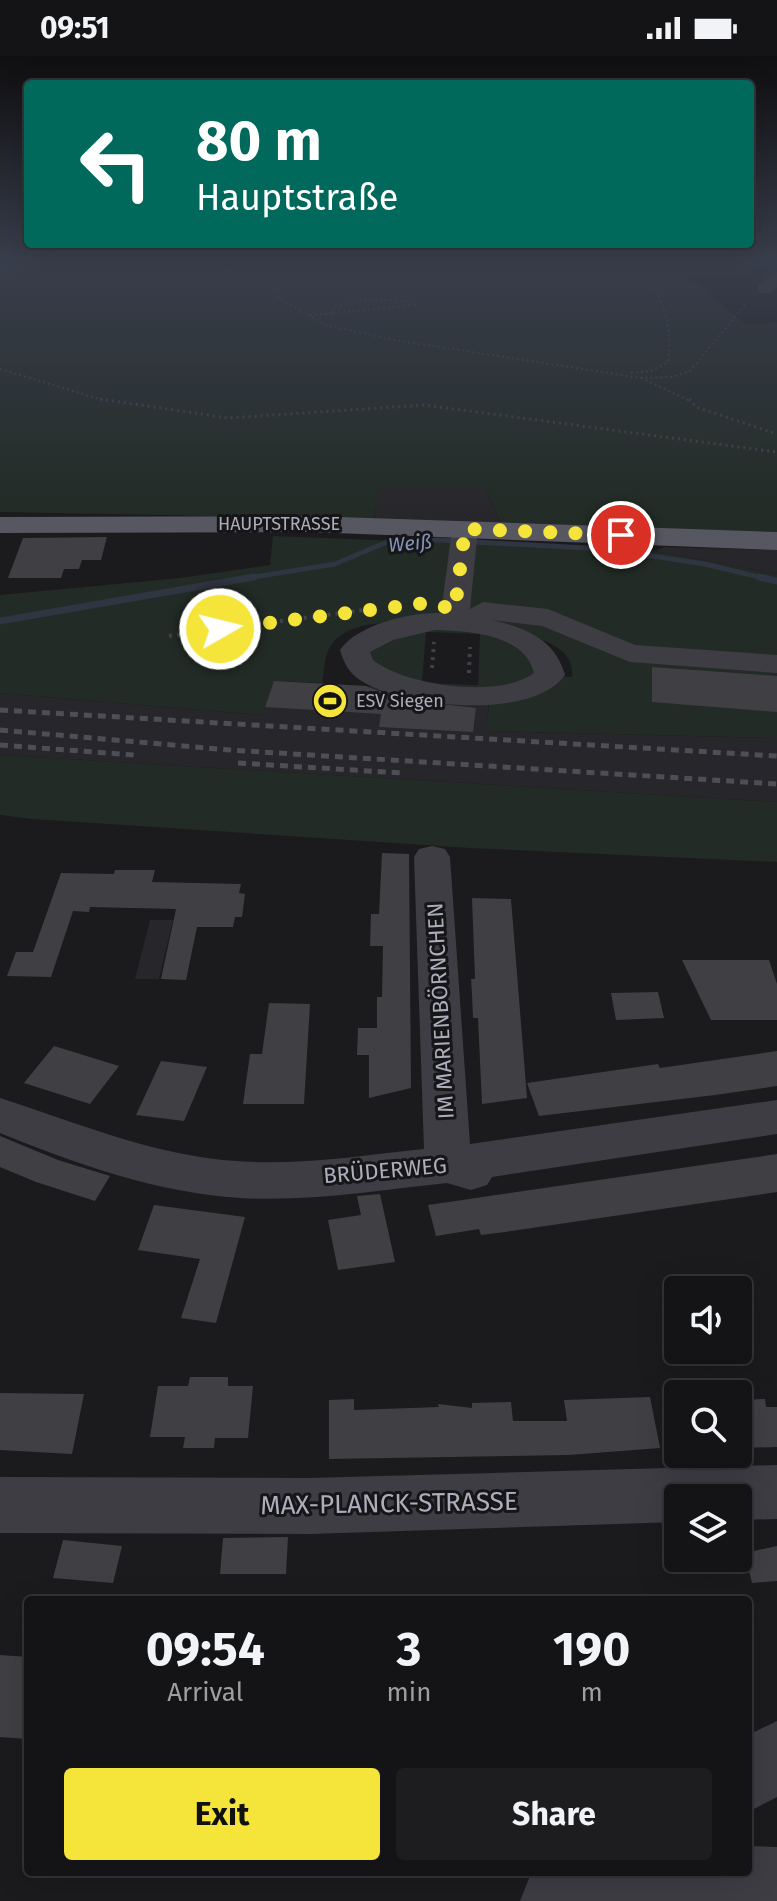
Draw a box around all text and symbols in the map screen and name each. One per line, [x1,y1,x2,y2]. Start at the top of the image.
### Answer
text: 09:51 [40,10,110,46]
text: 80 m [196,108,322,175]
icon: left [64,112,168,216]
text: Hauptstraße [196,176,398,220]
pin [587,501,655,569]
street label: HAUPTSTRASSE [218,513,340,535]
icon: arrive [599,513,643,557]
water label: Weiß [387,529,433,557]
position arrow [178,587,262,671]
sports icon: ESV Siegen [311,682,349,720]
place label: ESV Siegen [356,690,444,712]
street label: IM MARIENBÖRNCHEN [421,902,460,1120]
street label: BRÜDERWEG [322,1152,448,1189]
map controls [664,1276,752,1572]
button: sound [664,1276,752,1364]
button: search [664,1380,752,1468]
button: layers [664,1484,752,1572]
street label: MAX-PLANCK-STRASSE [260,1486,518,1521]
text: 09:54 [146,1620,265,1678]
text: 3 [396,1620,421,1678]
text: 190 [553,1620,630,1678]
text: Arrival [167,1677,243,1708]
text: min [387,1677,431,1708]
text: m [581,1677,603,1708]
button: Exit [64,1768,380,1860]
button: Share [396,1768,712,1860]

